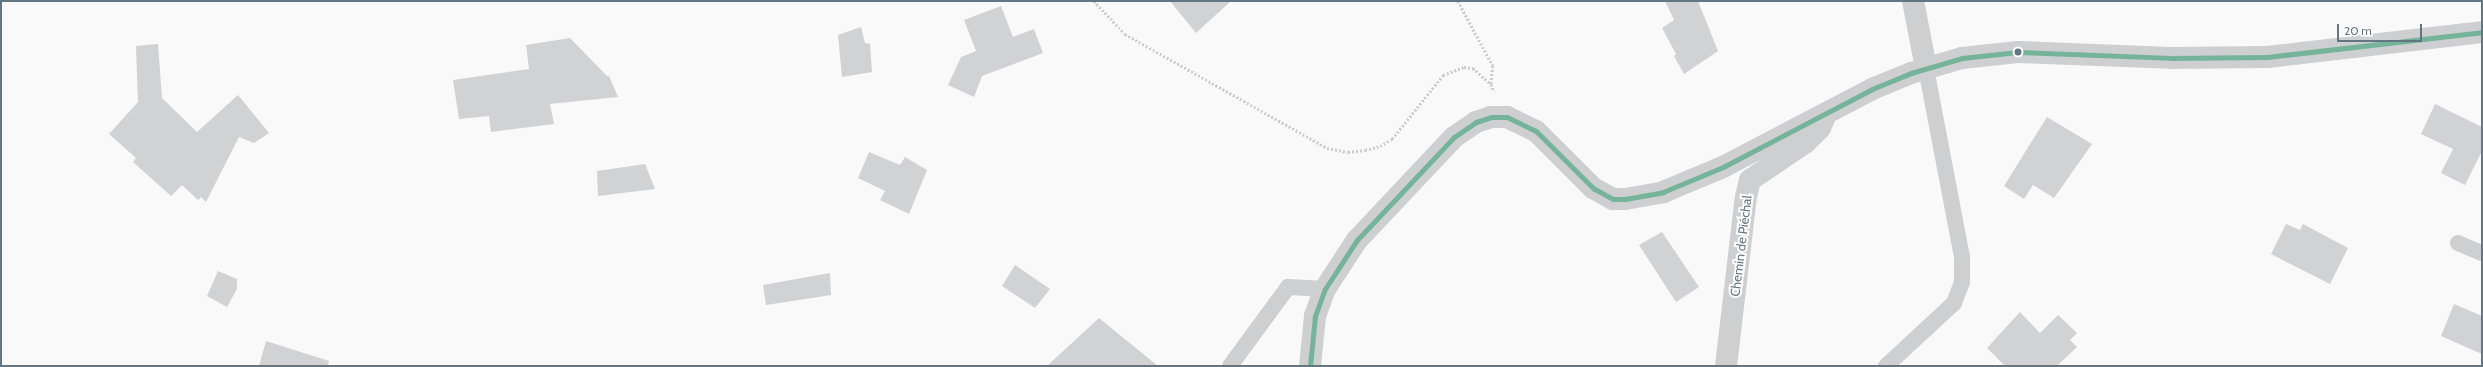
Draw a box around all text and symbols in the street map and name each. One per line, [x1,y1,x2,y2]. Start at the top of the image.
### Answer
scale bar [2339,16,2424,42]
text: 20 m [2344,23,2372,38]
unlabelled marker [2013,47,2023,57]
street label: Chemin de Piéchal [1727,194,1755,298]

